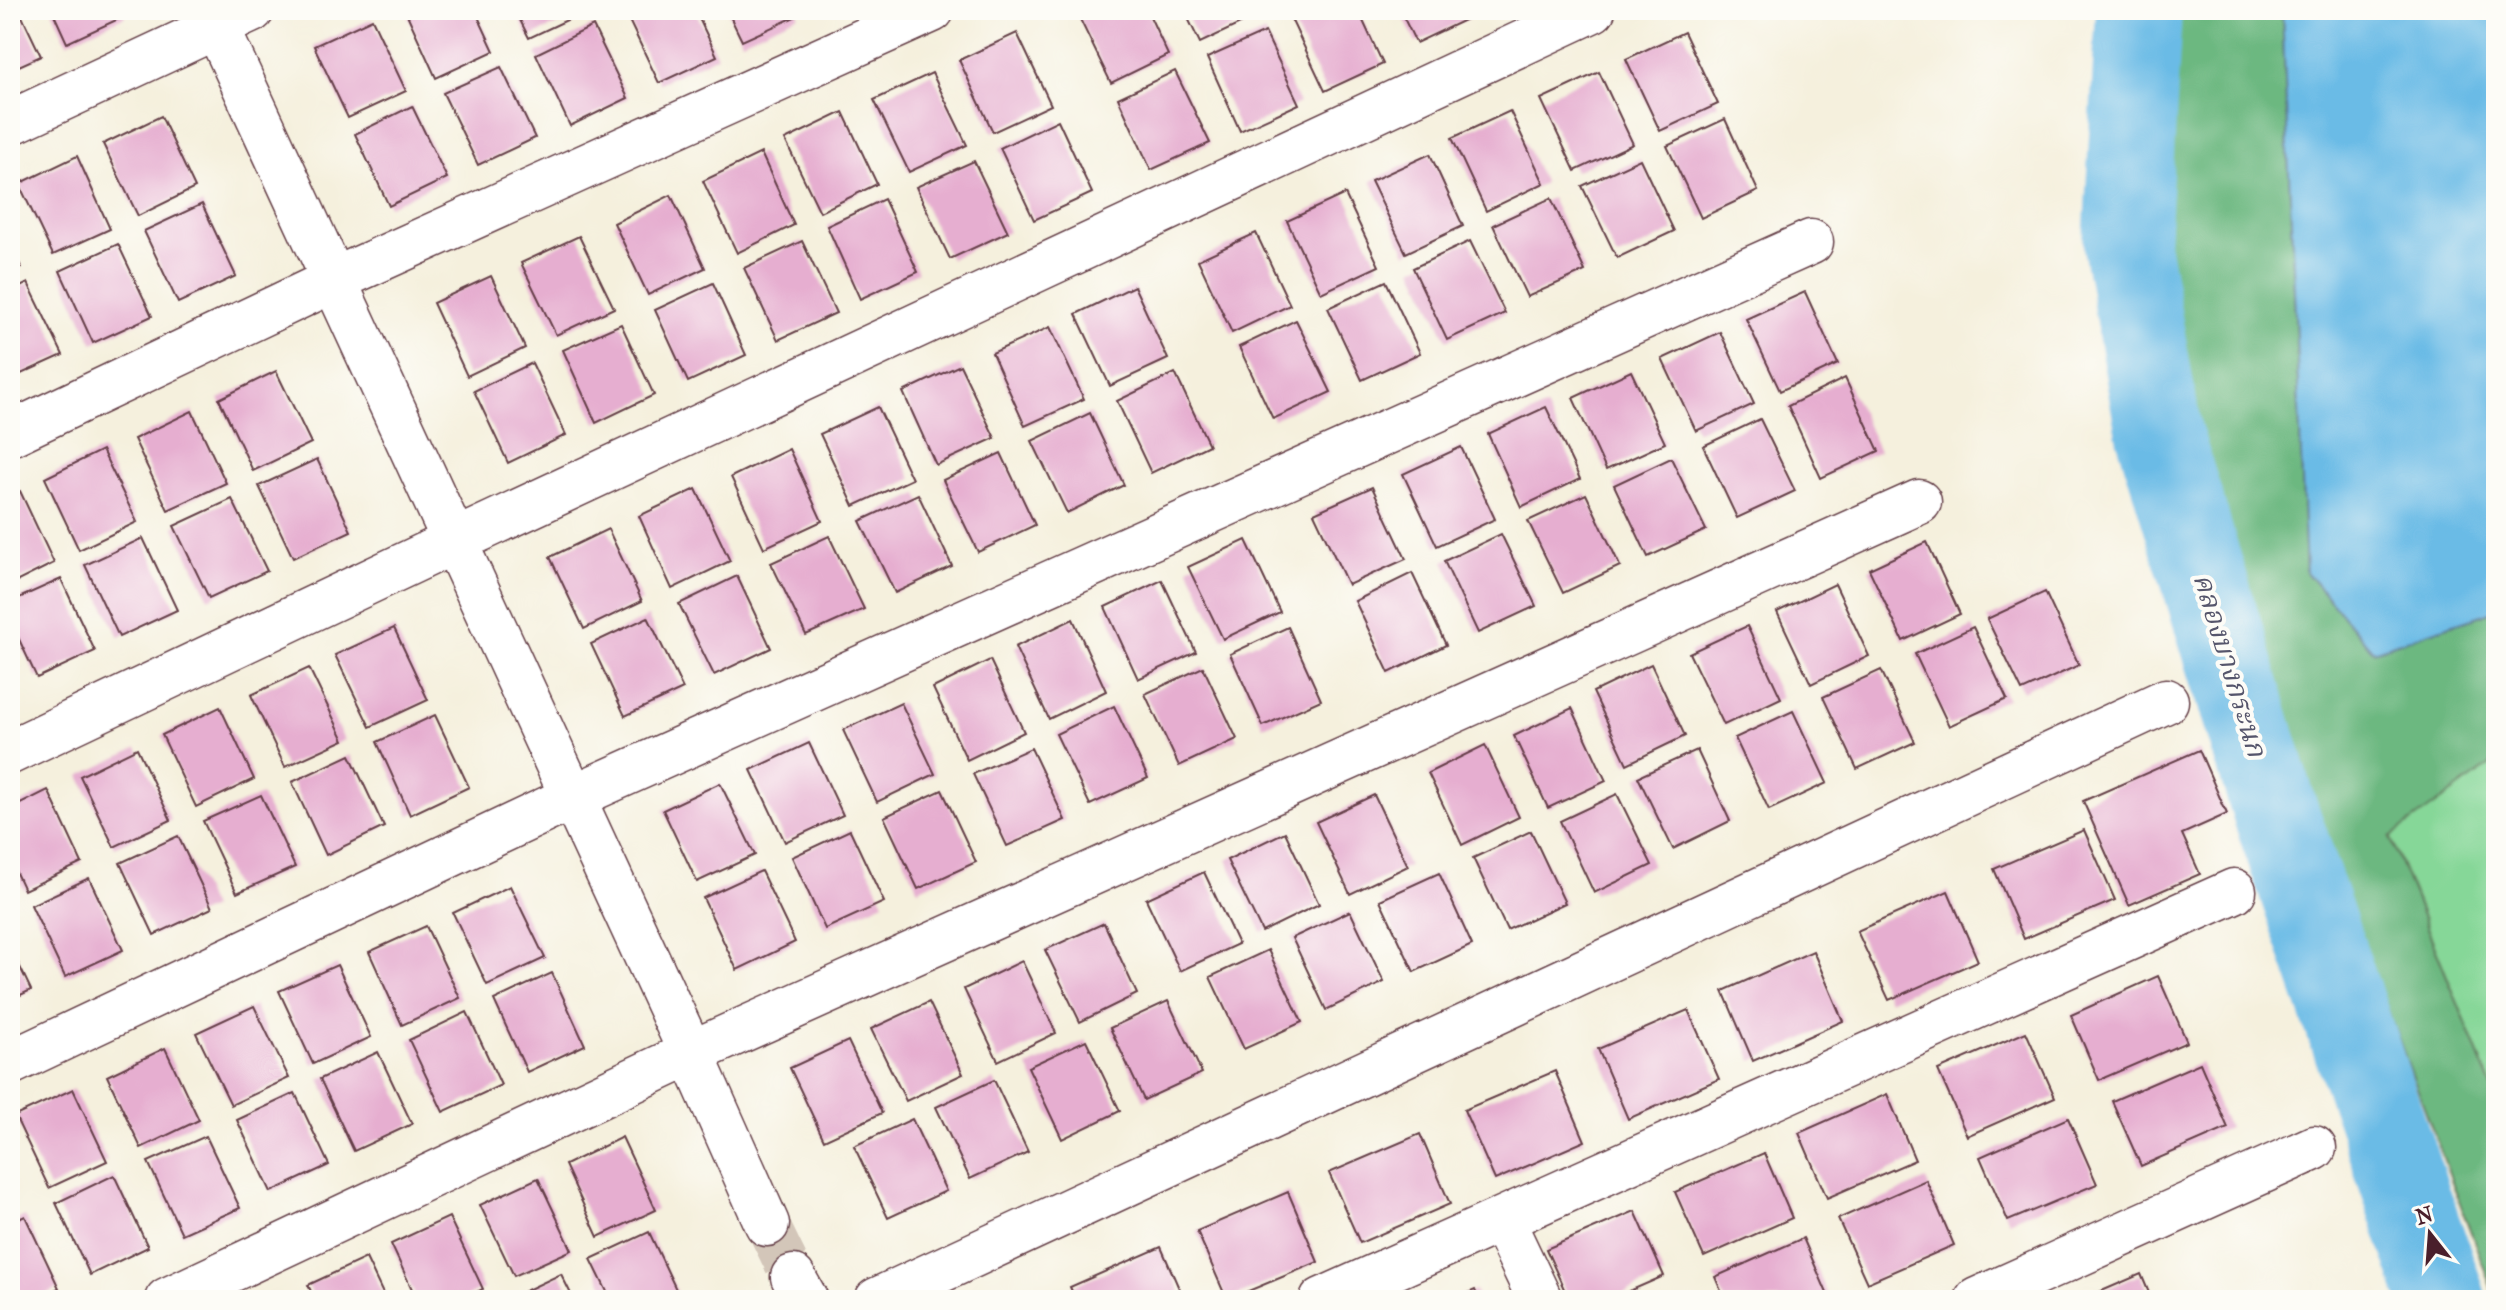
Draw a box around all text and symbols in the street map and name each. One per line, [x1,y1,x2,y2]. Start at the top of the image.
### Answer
water label: คลองบางกระนก [2186,569,2274,762]
north arrow [2390,1194,2470,1274]
text: N [2413,1201,2437,1231]

